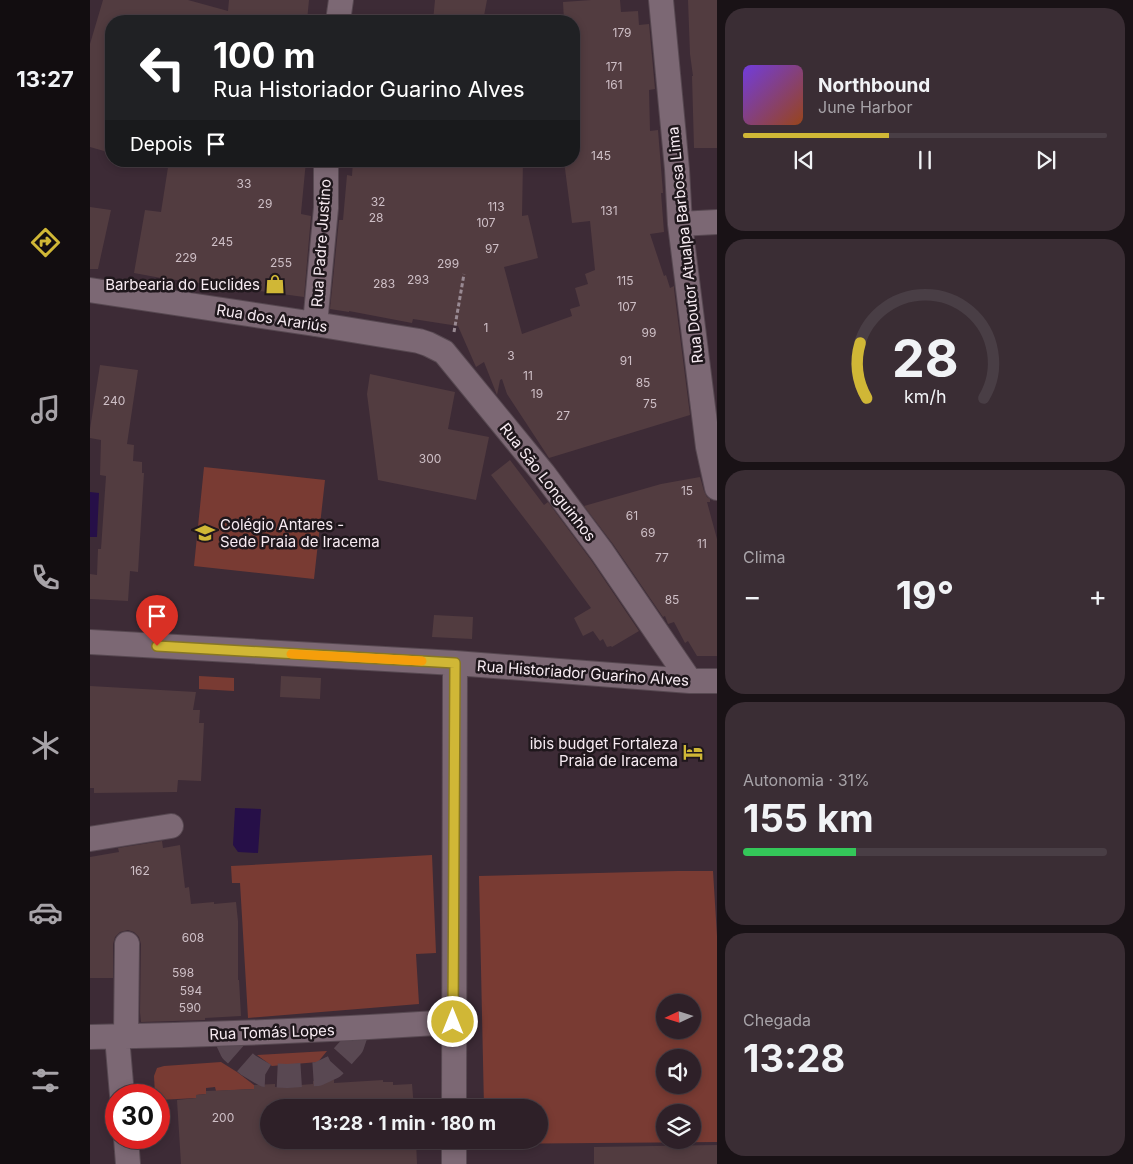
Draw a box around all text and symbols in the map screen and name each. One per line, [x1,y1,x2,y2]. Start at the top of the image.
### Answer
house number: 179 [613,25,632,40]
text: 100 m [213,34,316,76]
icon: left [130,35,195,100]
house number: 171 [606,59,622,74]
text: 13:27 [16,66,74,92]
text: Northbound [818,74,930,97]
text: Rua Historiador Guarino Alves [213,76,525,102]
house number: 161 [605,77,623,92]
text: June Harbor [818,97,912,117]
street label: Rua Doutor Atualpa Barbosa Lima [663,126,707,364]
icon: arrive [202,130,230,158]
text: Depois [130,133,192,156]
icon: previous [790,146,818,174]
icon: pause [911,146,939,174]
icon: next [1032,146,1060,174]
house number: 145 [591,148,611,163]
house number: 33 [237,176,251,191]
street label: Rua Padre Justino [307,178,335,308]
house number: 32 [371,194,385,209]
house number: 29 [258,196,272,211]
house number: 113 [487,199,505,214]
house number: 131 [600,203,618,218]
house number: 28 [369,210,383,225]
house number: 107 [476,215,496,230]
icon: directions [28,225,63,260]
house number: 245 [211,234,233,249]
house number: 97 [485,241,499,256]
house number: 229 [175,250,197,265]
house number: 255 [270,255,292,270]
house number: 299 [437,256,459,271]
house number: 293 [407,272,429,287]
shop icon: Barbearia do Euclides [264,273,286,295]
house number: 115 [616,273,634,288]
place label: Barbearia do Euclides [105,275,260,294]
house number: 283 [373,276,395,291]
house number: 107 [617,299,637,314]
street label: Rua dos Arariús [215,300,329,336]
house number: 1 [484,320,488,335]
house number: 99 [642,325,656,340]
text: 28 [892,327,958,390]
house number: 3 [507,348,515,363]
house number: 91 [620,353,632,368]
house number: 11 [523,368,533,383]
house number: 85 [636,375,650,390]
house number: 19 [531,386,543,401]
text: km/h [904,386,946,407]
icon: music [28,392,63,427]
house number: 240 [103,393,125,408]
house number: 75 [643,396,657,411]
house number: 27 [556,408,570,423]
street label: Rua São Longuinhos [496,419,600,545]
house number: 300 [419,451,441,466]
house number: 15 [681,483,693,498]
house number: 61 [626,508,638,523]
place label: Colégio Antares - Sede Praia de Iracema [220,515,380,551]
school or university icon: Colégio Antares - Sede Praia de Iracema [194,522,216,544]
house number: 69 [641,525,655,540]
house number: 11 [697,536,707,551]
text: Clima [743,547,785,567]
house number: 77 [655,550,669,565]
icon: phone [28,560,63,595]
text: 19° [896,572,954,618]
text: − [743,579,762,613]
text: + [1088,579,1107,613]
house number: 85 [665,592,679,607]
pin [136,595,178,646]
icon: arrive [143,602,171,630]
street label: Rua Historiador Guarino Alves [476,656,690,690]
icon: climate [28,728,63,763]
place label: ibis budget Fortaleza Praia de Iracema [530,734,678,770]
hotel icon: ibis budget Fortaleza Praia de Iracema [682,741,704,763]
text: Autonomia · 31% [743,770,870,790]
text: 155 km [743,795,874,841]
house number: 162 [130,863,150,878]
icon: car [28,895,63,930]
house number: 608 [182,930,204,945]
house number: 598 [172,965,194,980]
house number: 594 [180,983,202,998]
north arrow [656,994,701,1039]
map controls [656,994,701,1149]
position arrow [426,995,478,1047]
house number: 590 [179,1000,201,1015]
text: Chegada [743,1010,811,1030]
street label: Rua Tomás Lopes [209,1020,335,1044]
text: 13:28 [743,1035,845,1081]
button: sound [656,1049,701,1094]
icon: filters [28,1063,63,1098]
speed limit sign: 30 [105,1084,170,1149]
button: layers [656,1104,701,1149]
house number: 200 [212,1110,234,1125]
text: 13:28 · 1 min · 180 m [312,1112,496,1135]

